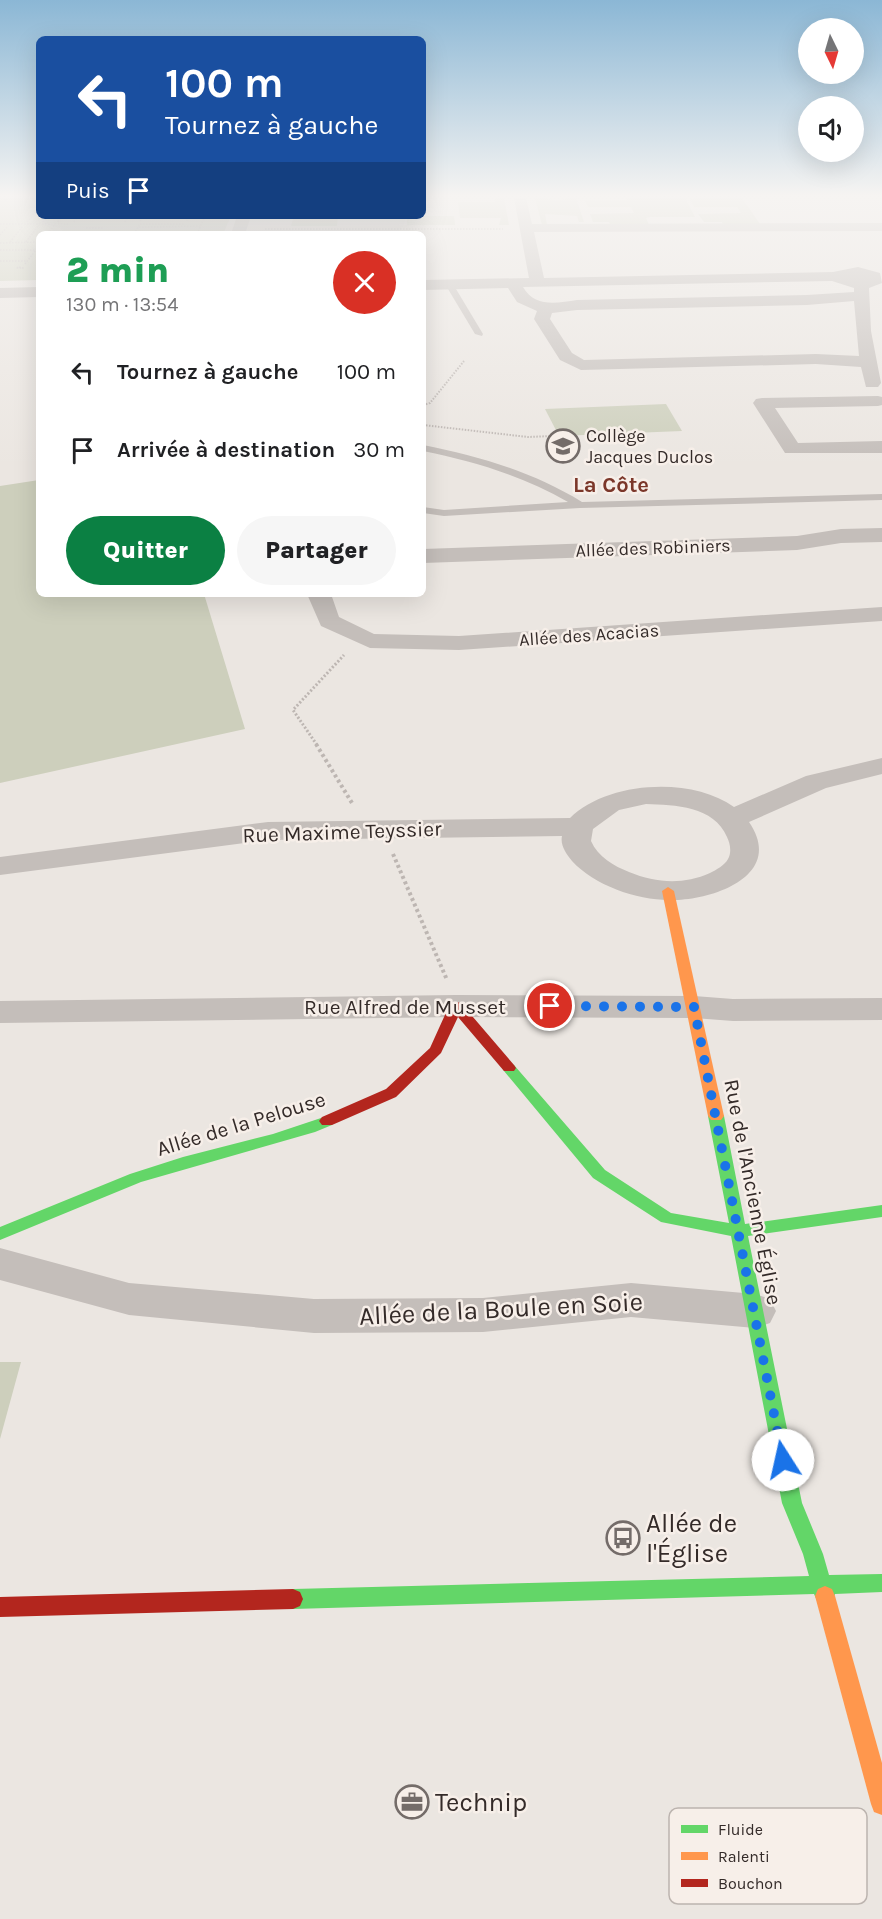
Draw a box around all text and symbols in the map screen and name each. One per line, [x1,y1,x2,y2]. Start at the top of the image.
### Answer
north arrow [798,18,864,84]
map controls [798,18,864,162]
text: 100 m [165,58,284,108]
icon: left [66,60,144,138]
button: sound [798,96,864,162]
text: Tournez à gauche [165,109,378,141]
icon: arrive [122,174,155,207]
text: Puis [66,178,110,204]
text: 2 min [66,249,169,291]
button: close [333,251,396,314]
text: 130 m · 13:54 [66,293,178,316]
icon: left [66,356,99,389]
text: Tournez à gauche [117,359,298,385]
text: 100 m [337,359,396,385]
place label: Collège Jacques Duclos [586,425,713,468]
school or university icon: Collège Jacques Duclos [545,428,581,464]
icon: arrive [66,434,99,467]
text: Arrivée à destination [117,437,335,463]
text: 30 m [353,437,405,463]
district label: La Côte [573,472,649,498]
button: Quitter [66,516,225,585]
button: Partager [237,516,396,585]
street label: Allée des Robiniers [575,534,731,562]
street label: Allée des Acacias [518,619,660,651]
street label: Rue Maxime Teyssier [242,817,442,847]
pin [524,980,575,1031]
icon: arrive [533,989,566,1022]
street label: Rue Alfred de Musset [304,995,506,1019]
street label: Rue de l'Ancienne Église [719,1077,787,1307]
street label: Allée de la Pelouse [154,1087,328,1161]
street label: Allée de la Boule en Soie [358,1286,644,1332]
position arrow [751,1428,815,1492]
place label: Allée de l'Église [646,1508,737,1569]
bus stop icon: Allée de l'Église [605,1520,641,1556]
office icon: Technip [394,1784,430,1820]
place label: Technip [435,1787,527,1818]
legend [669,1808,867,1904]
text: Fluide [718,1820,763,1839]
text: Ralenti [718,1847,770,1866]
text: Bouchon [718,1874,783,1893]

